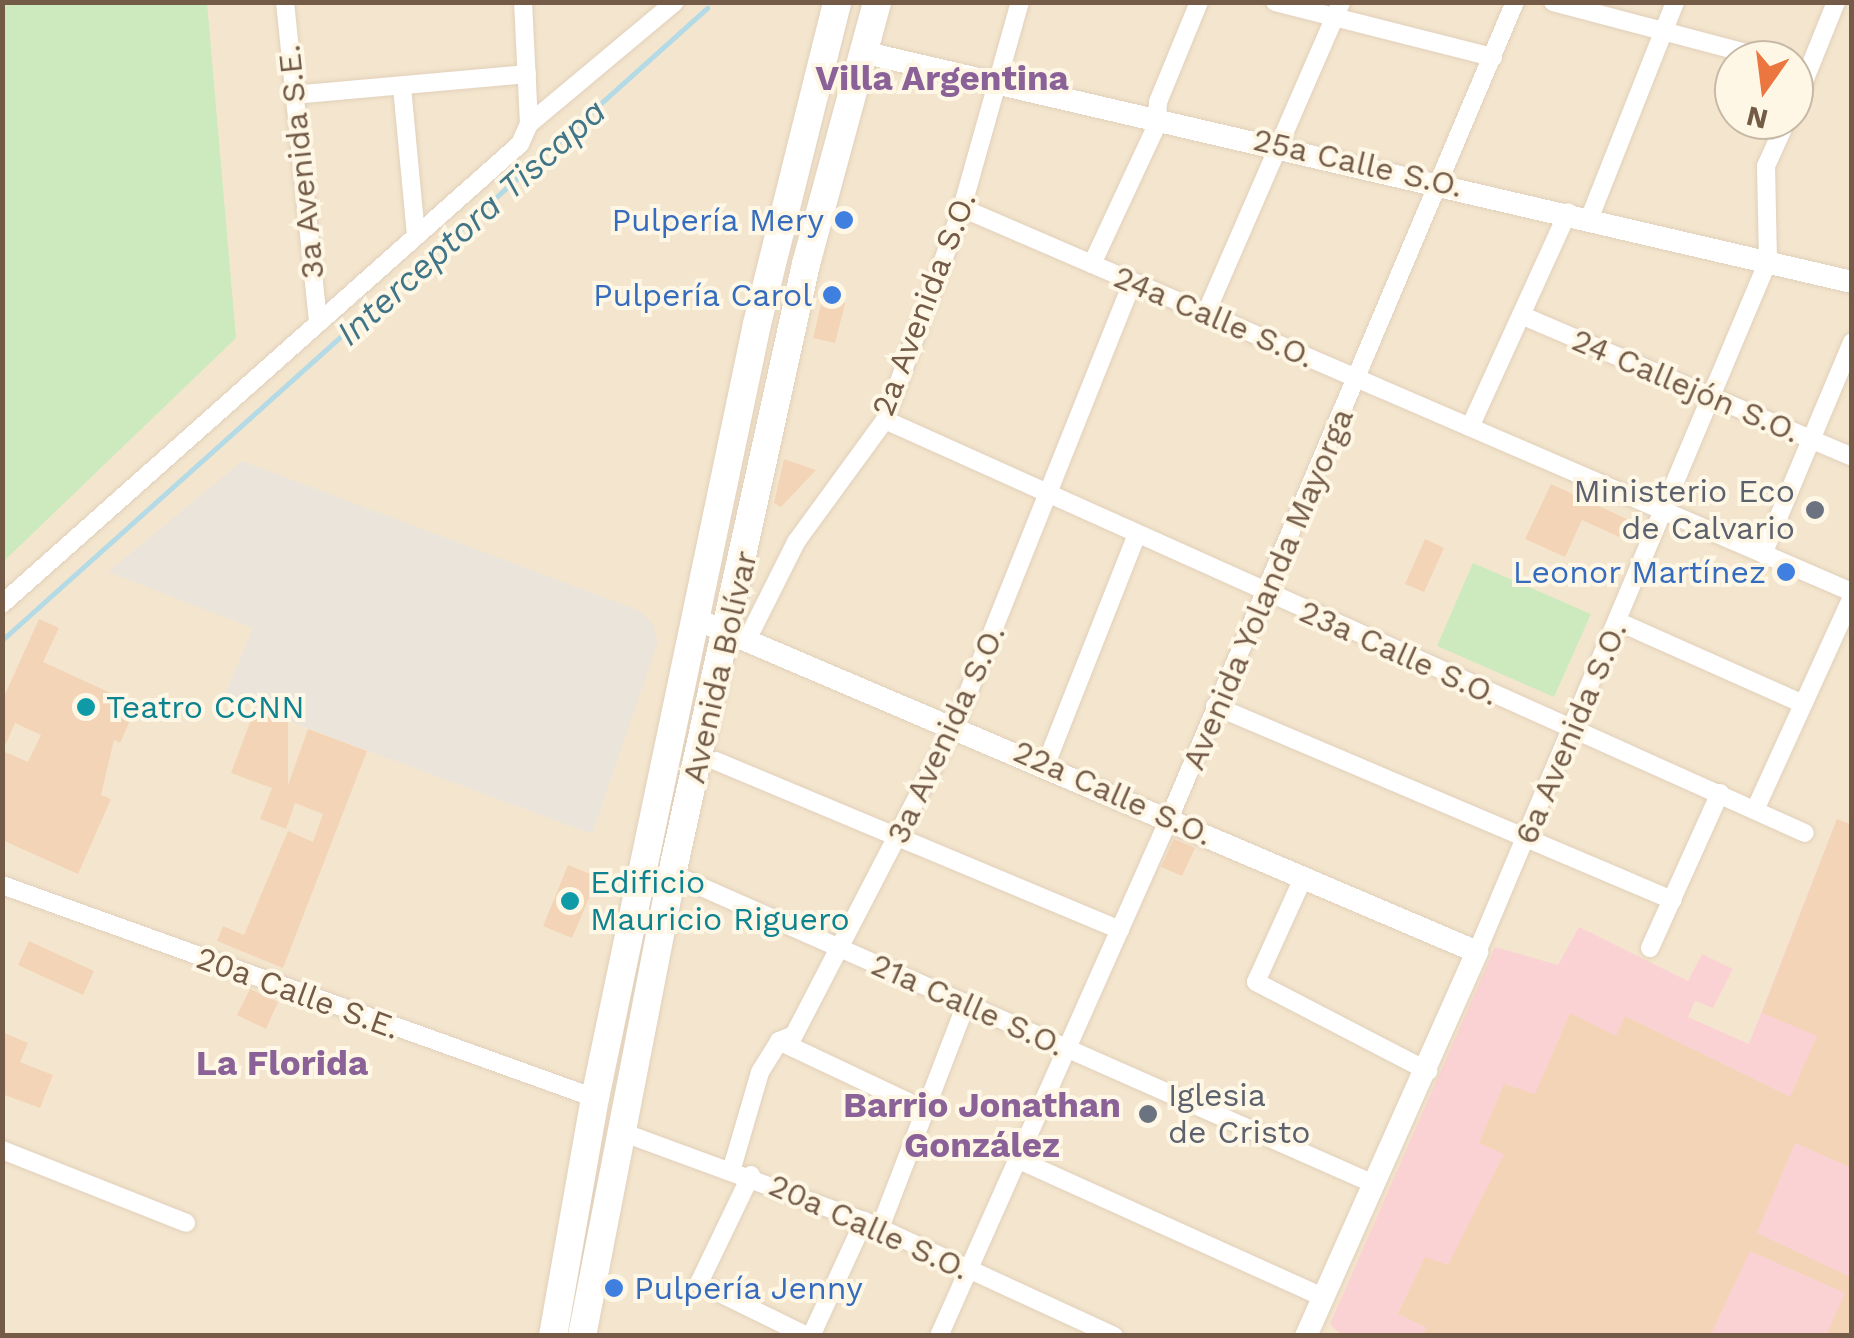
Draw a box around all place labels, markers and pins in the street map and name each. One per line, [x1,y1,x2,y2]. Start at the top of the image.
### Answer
place label: Pulpería Mery [611,201,824,239]
marker: Pulpería Mery [833,209,855,231]
place label: Pulpería Carol [592,276,812,314]
marker: Pulpería Carol [821,284,843,306]
place label: Ministerio Eco de Calvario [1573,473,1795,548]
marker: Ministerio Eco de Calvario [1804,499,1826,521]
place label: Leonor Martínez [1512,553,1766,591]
marker: Leonor Martínez [1775,561,1797,583]
place label: Teatro CCNN [106,688,305,726]
marker: Teatro CCNN [75,696,97,718]
place label: Edificio Mauricio Riguero [590,864,850,939]
marker: Edificio Mauricio Riguero [559,890,581,912]
place label: Iglesia de Cristo [1168,1077,1310,1152]
marker: Iglesia de Cristo [1137,1103,1159,1125]
place label: Pulpería Jenny [634,1269,864,1307]
marker: Pulpería Jenny [603,1277,625,1299]

